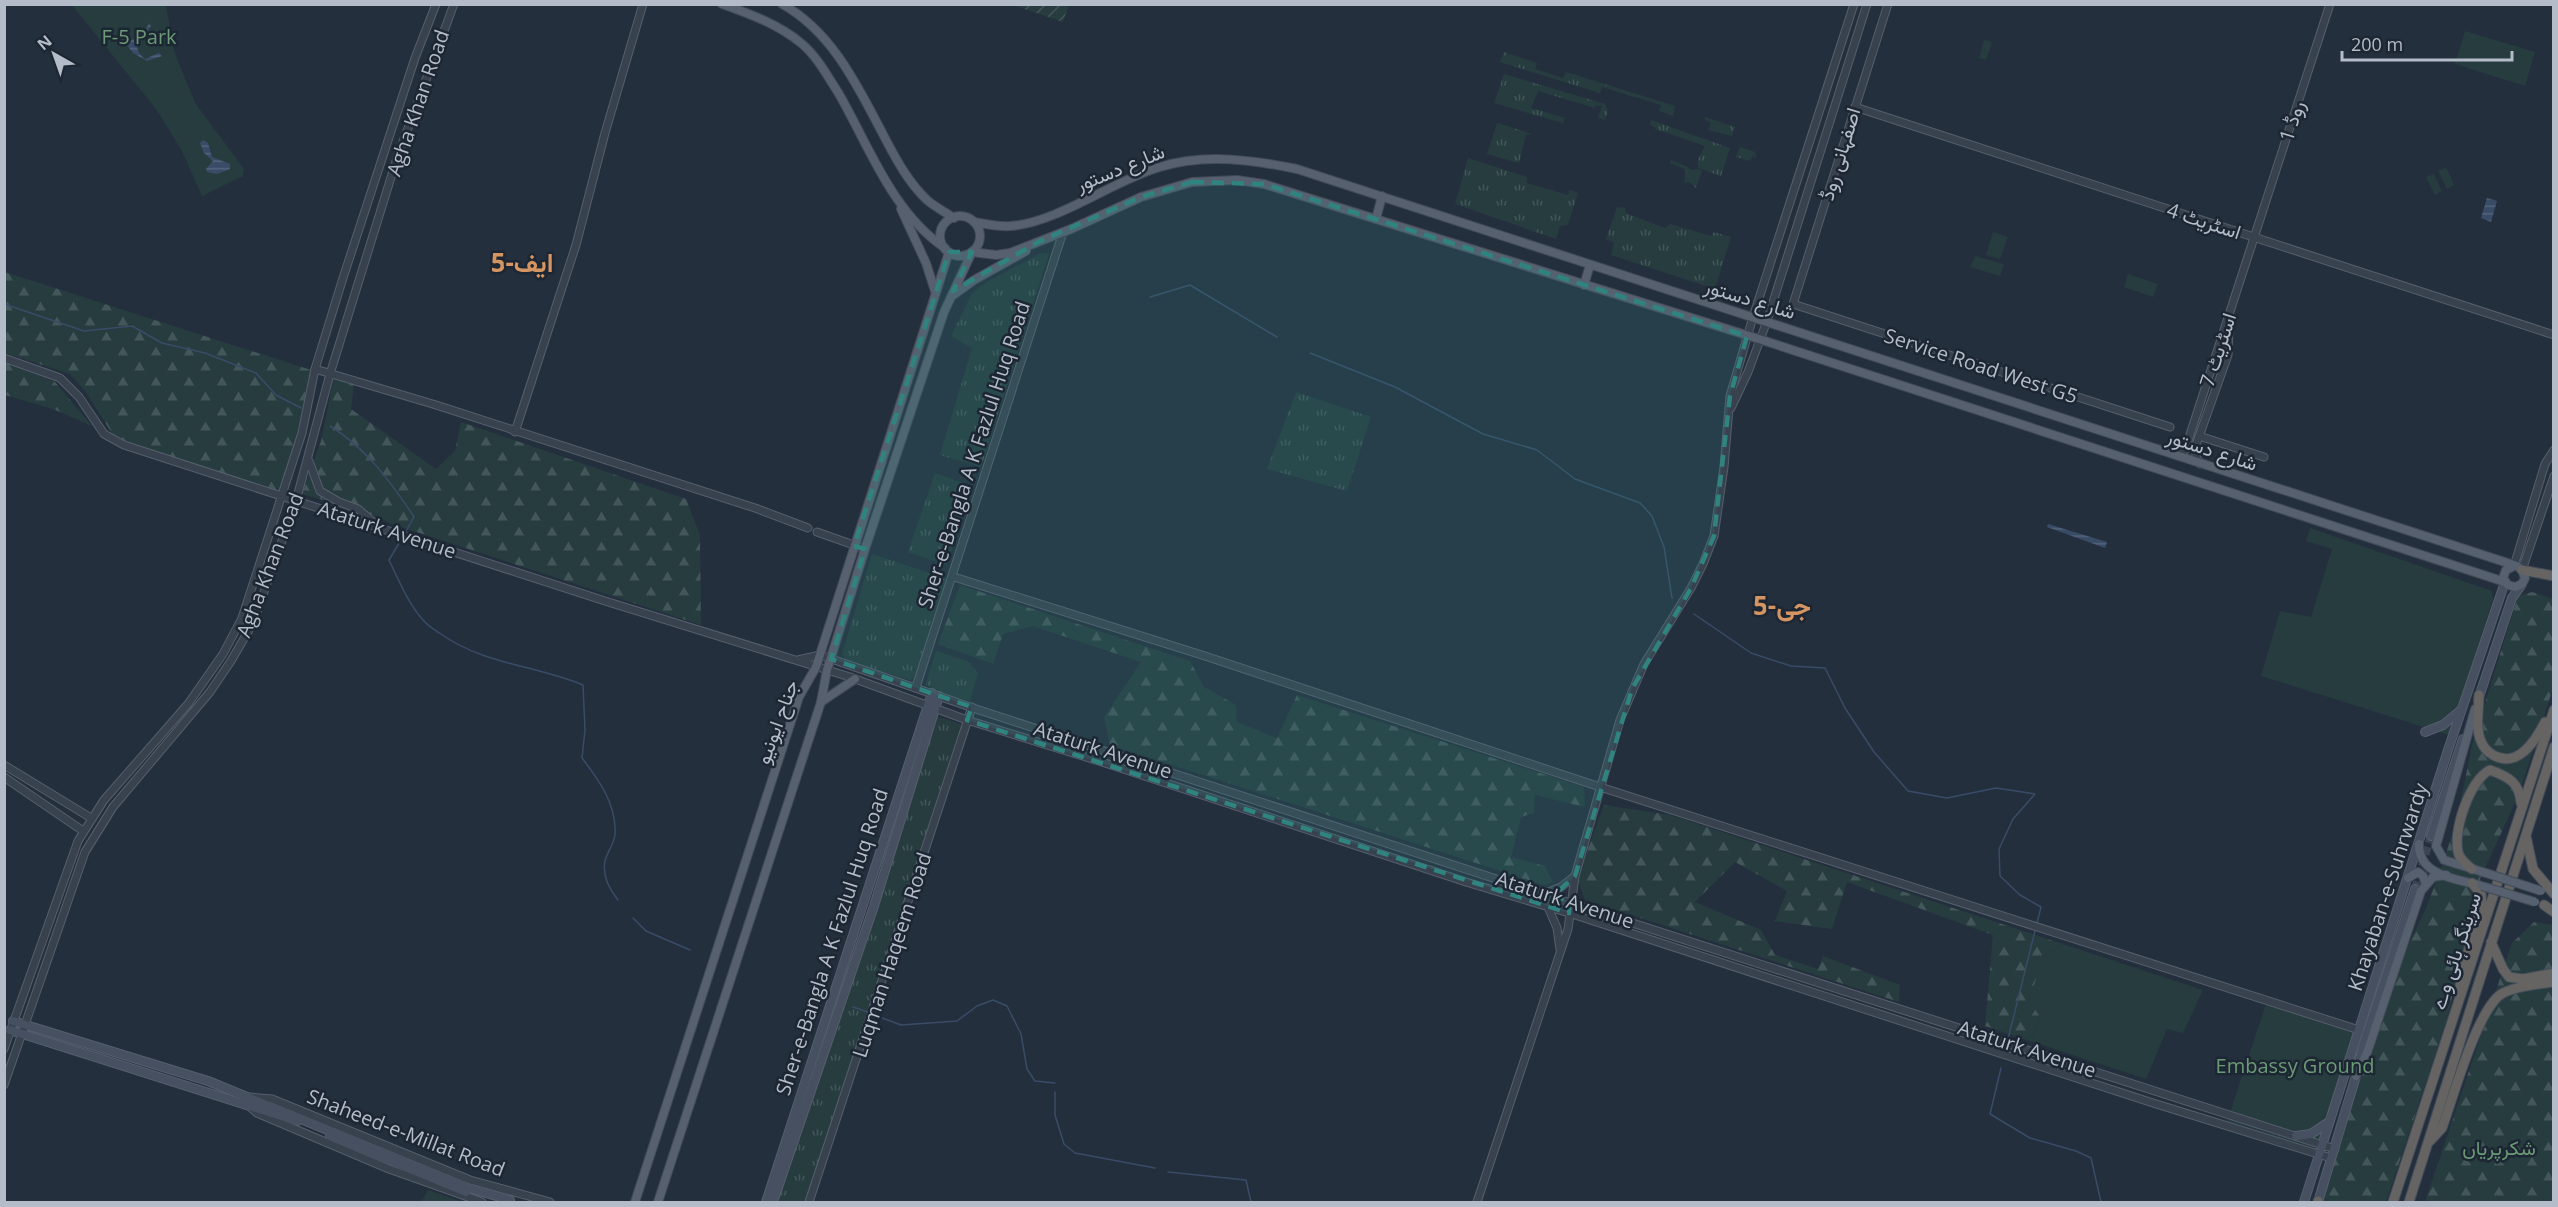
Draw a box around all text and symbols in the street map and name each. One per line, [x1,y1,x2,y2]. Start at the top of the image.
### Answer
park label: F-5 Park [101,23,177,50]
north arrow [24,24,84,84]
scale bar [2342,24,2512,62]
street label: Agha Khan Road [380,26,455,180]
text: N [32,30,56,55]
text: 200 m [2351,32,2403,56]
street label: روڈ 1 [2272,97,2311,145]
street label: اصفہانی روڈ [1813,104,1866,203]
street label: شارع دستور [1070,137,1169,199]
street label: اسٹریٹ 4 [2164,196,2245,245]
district label: ایف-5 [491,244,553,280]
street label: شارع دستور [1700,272,1799,326]
street label: Sher-e-Bangla A K Fazlul Huq Road [911,298,1036,612]
street label: اسٹریٹ 7 [2193,309,2242,390]
street label: Service Road West G5 [1881,321,2081,410]
street label: شارع دستور [2162,422,2261,478]
street label: Agha Khan Road [230,489,310,641]
street label: Ataturk Avenue [315,494,460,565]
district label: جی-5 [1753,587,1811,623]
street label: جناح ایونیو [749,676,805,768]
street label: Ataturk Avenue [1031,714,1176,785]
street label: Khayaban-e-Suhrwardy [2341,778,2434,994]
street label: Sher-e-Bangla A K Fazlul Huq Road [769,785,894,1099]
street label: Luqman Haqeem Road [846,849,937,1061]
street label: Ataturk Avenue [1493,864,1638,935]
street label: سرینگر ہائی وے [2424,889,2487,1013]
street label: Ataturk Avenue [1955,1013,2100,1084]
park label: Embassy Ground [2216,1052,2374,1079]
street label: Shaheed-e-Millat Road [303,1082,509,1183]
park label: شکرپریاں [2462,1134,2536,1162]

